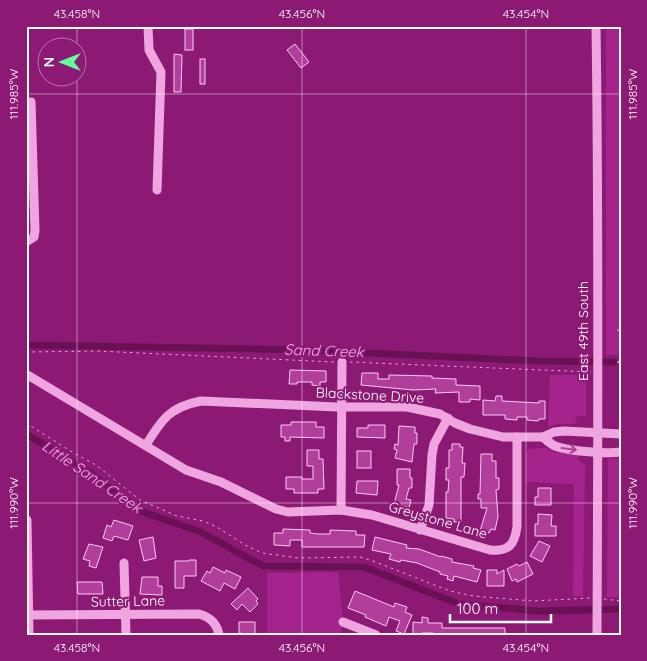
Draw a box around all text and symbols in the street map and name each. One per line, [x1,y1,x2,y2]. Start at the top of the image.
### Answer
text: 43.458°N [54,6,100,21]
text: 43.456°N [279,6,325,21]
text: 43.454°N [503,6,549,21]
north arrow [38,38,88,88]
text: N [40,57,58,67]
text: 111.985°W [6,68,21,119]
text: 111.985°W [625,68,640,119]
street label: East 49th South [574,281,592,381]
water label: Sand Creek [284,340,366,361]
street label: Blackstone Drive [315,383,425,407]
water label: Little Sand Creek [39,436,148,518]
one-way arrow [561,444,577,454]
text: 111.990°W [6,477,21,529]
text: 111.990°W [625,477,640,529]
street label: Greystone Lane [387,497,490,543]
street label: Sutter Lane [91,591,165,611]
scale bar [450,591,551,623]
text: 100 m [457,599,498,618]
text: 43.458°N [54,640,100,655]
text: 43.456°N [279,640,325,655]
text: 43.454°N [503,640,549,655]

